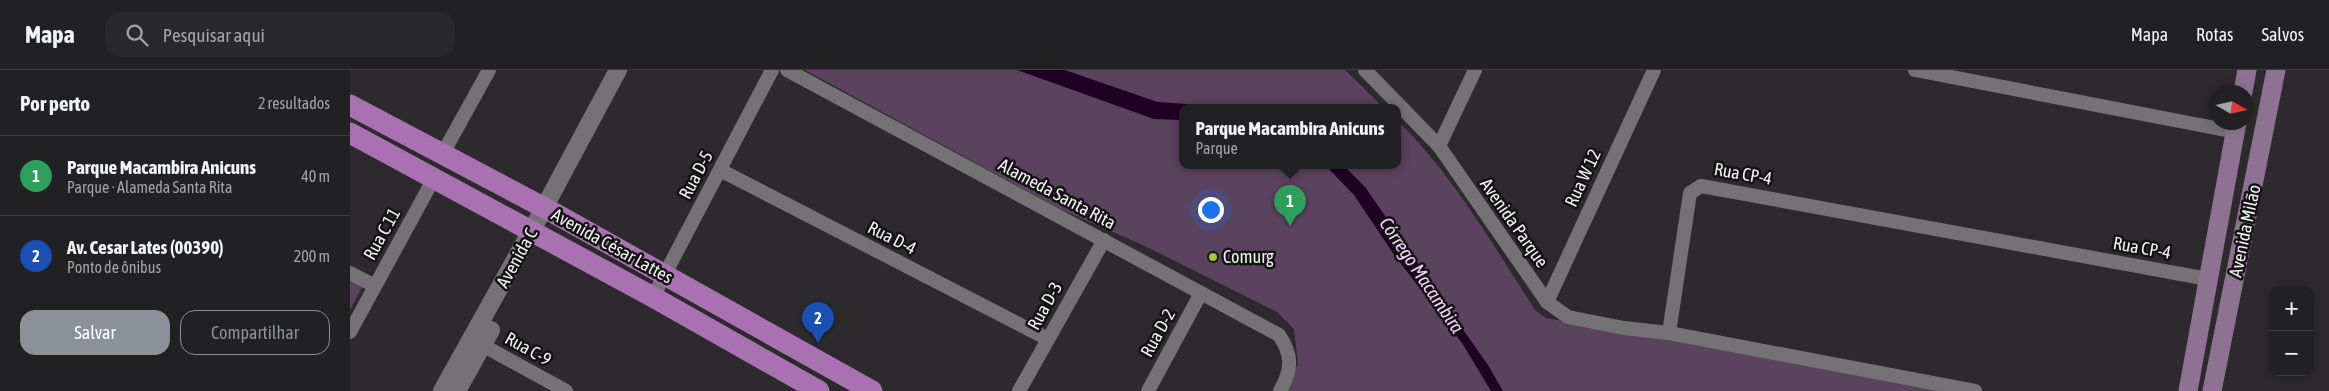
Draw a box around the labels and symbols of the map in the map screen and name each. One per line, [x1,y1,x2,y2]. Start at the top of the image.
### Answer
north arrow [2209,85,2254,130]
street label: Rua W 12 [1560,146,1605,210]
street label: Rua D-5 [674,147,717,202]
street label: Alameda Santa Rita [995,154,1119,233]
street label: Rua CP-4 [1712,158,1774,189]
street label: Avenida Parque [1476,174,1553,271]
street label: Avenida Milão [2224,183,2265,279]
pin: 1 [1274,185,1306,226]
your location [1198,197,1224,223]
street label: Rua C 11 [359,204,404,263]
street label: Avenida César Lattes [548,204,676,288]
water label: Córrego Macambira [1375,213,1469,337]
street label: Rua D-4 [864,216,920,259]
street label: Avenida C [492,224,541,291]
street label: Rua CP-4 [2111,232,2173,263]
place label: Comurg [1223,246,1274,267]
marker: Comurg [1207,251,1219,263]
street label: Rua D-3 [1023,278,1066,333]
pin: 2 [802,302,834,343]
street label: Rua D-2 [1136,305,1179,360]
street label: Rua C-9 [501,327,555,370]

